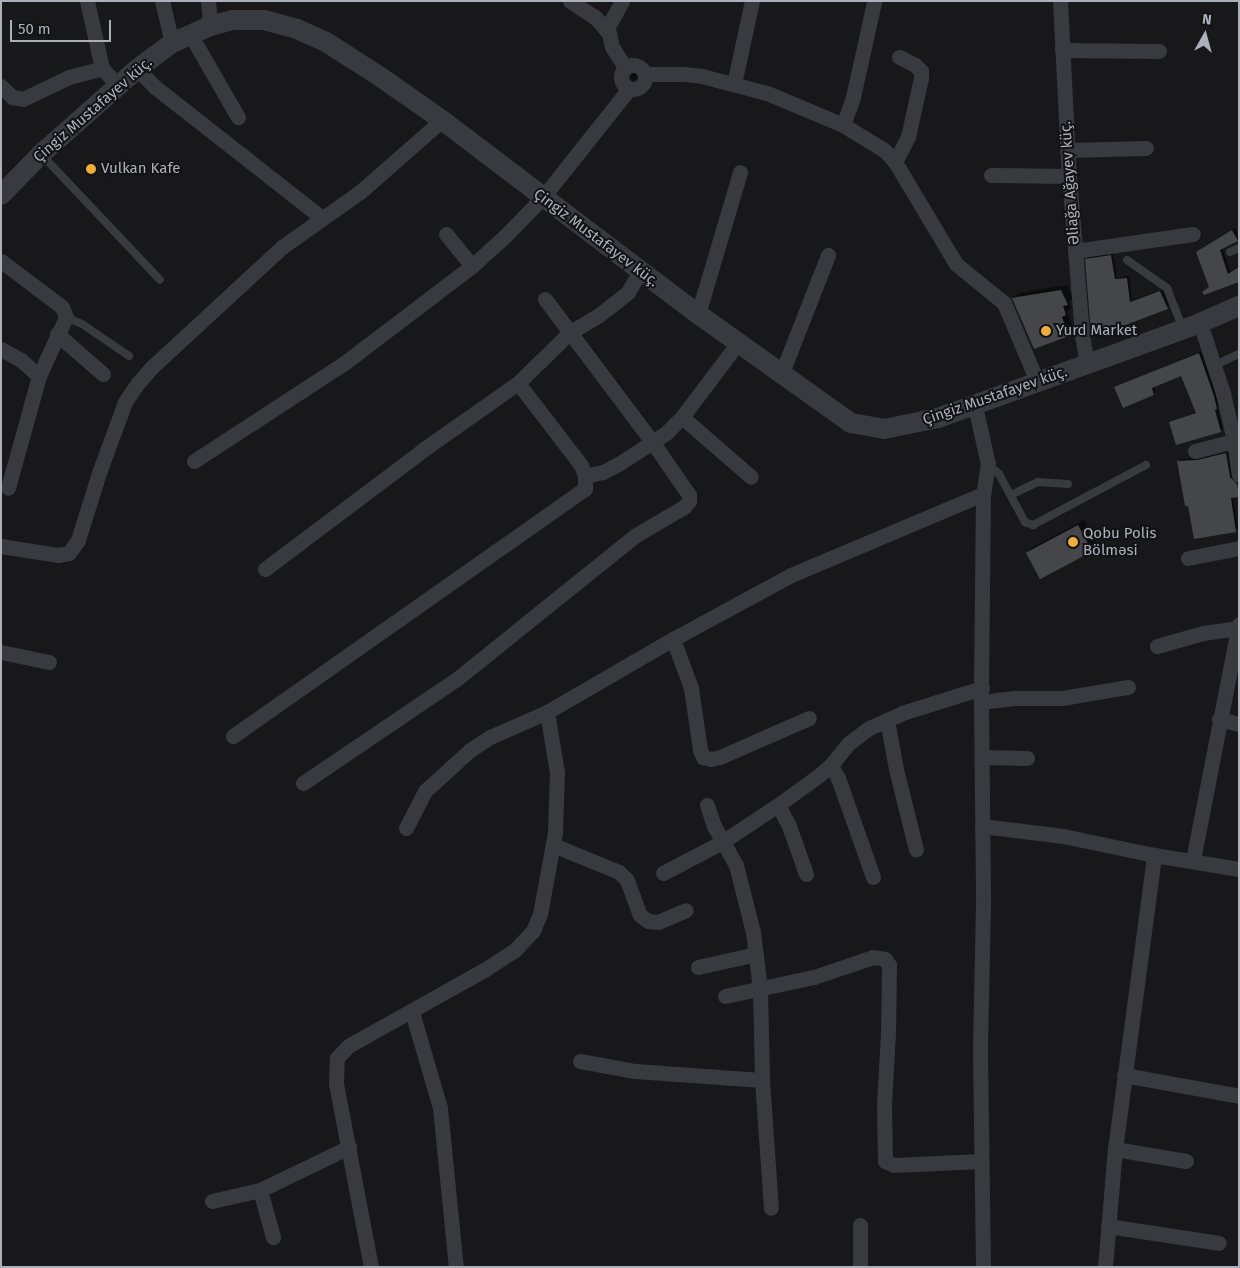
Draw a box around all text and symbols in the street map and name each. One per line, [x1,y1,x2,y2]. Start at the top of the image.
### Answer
scale bar [12,10,114,42]
north arrow [1180,10,1230,60]
text: N [1201,11,1213,29]
text: 50 m [18,20,51,38]
street label: Çingiz Mustafayev küç. [30,54,156,166]
street label: Əliağa Ağayev küç. [1057,120,1083,246]
place label: Vulkan Kafe [101,160,180,178]
marker: Vulkan Kafe [85,163,97,175]
street label: Çingiz Mustafayev küç. [530,185,662,291]
place label: Yurd Market [1056,322,1137,340]
marker: Yurd Market [1040,325,1052,337]
street label: Çingiz Mustafayev küç. [920,363,1070,429]
place label: Qobu Polis Bölməsi [1083,524,1156,559]
marker: Qobu Polis Bölməsi [1067,536,1079,548]

